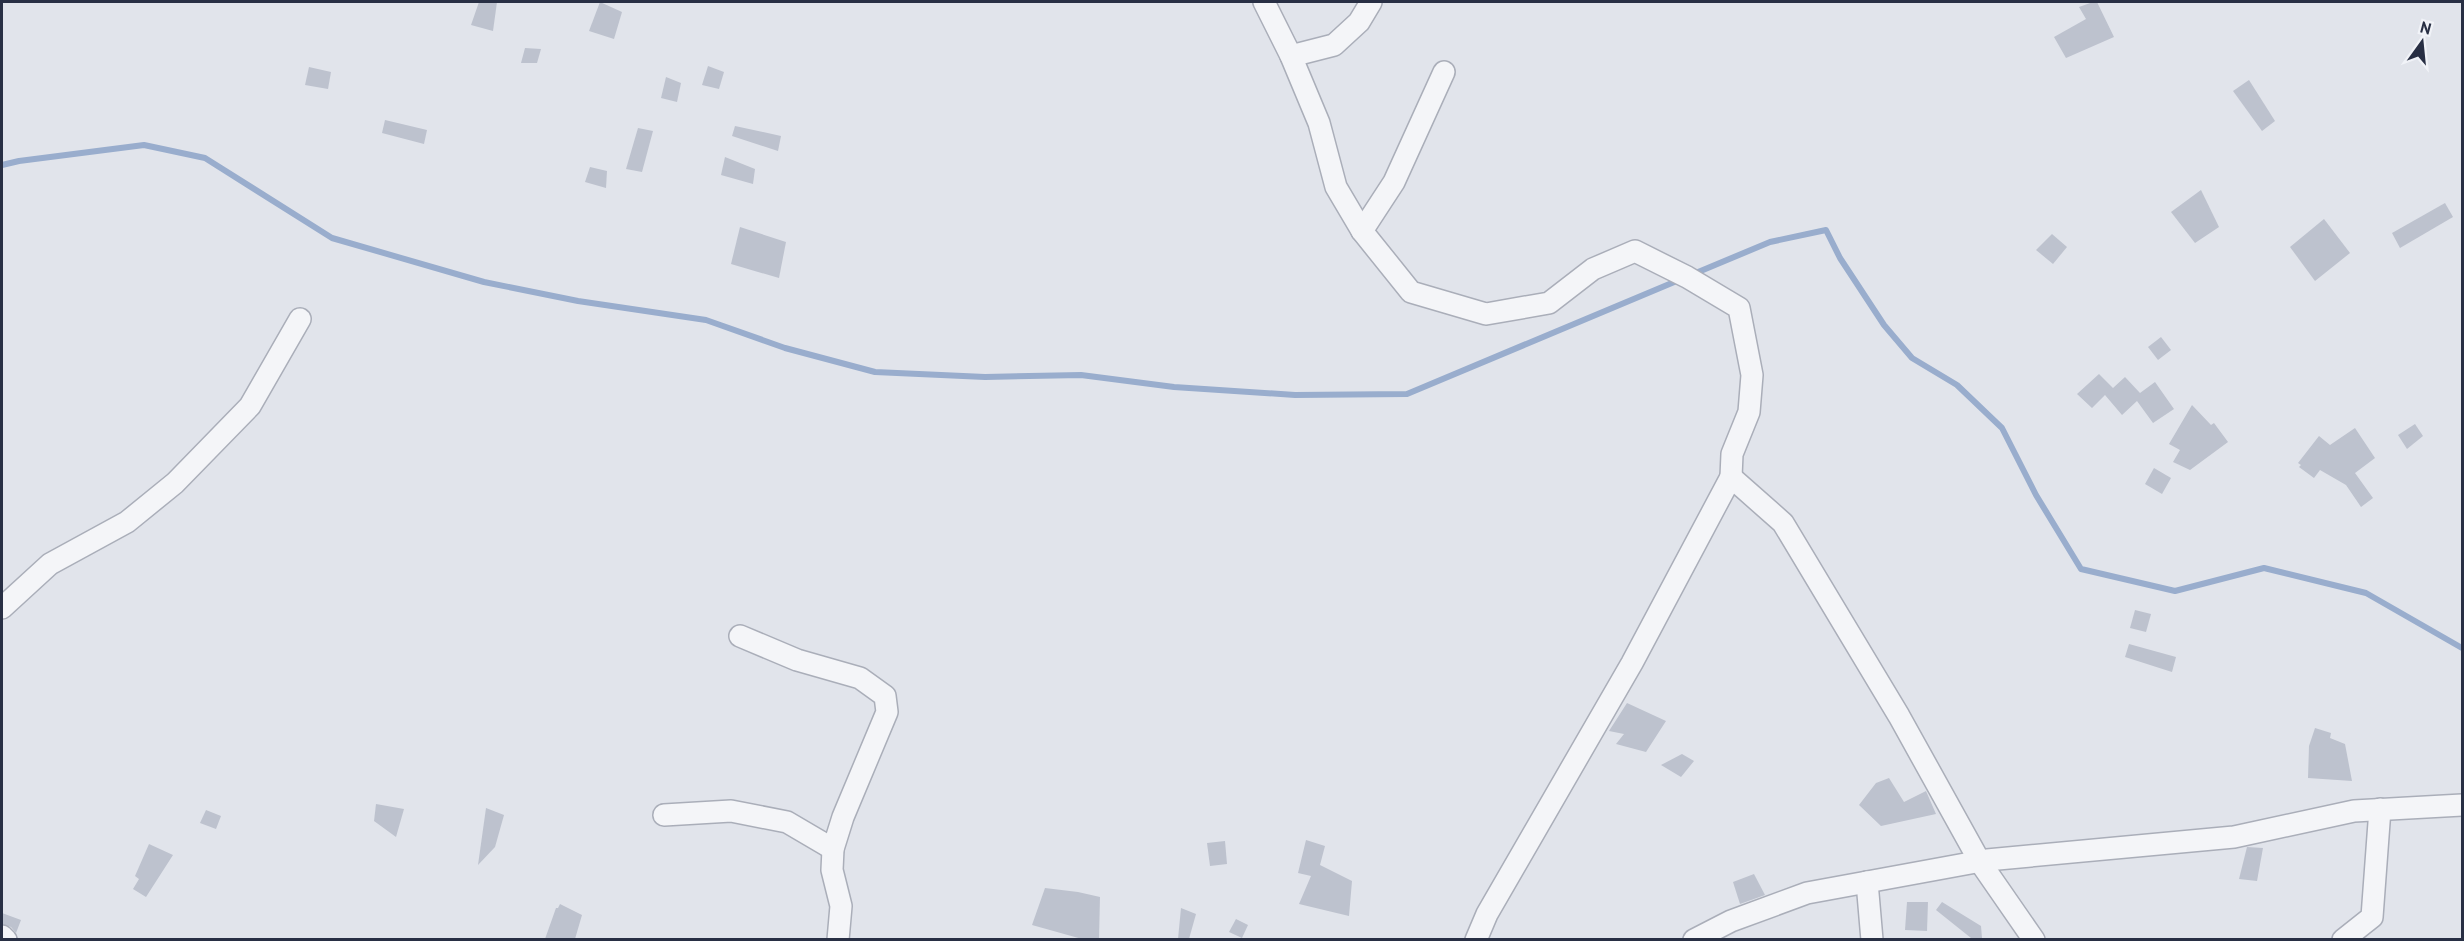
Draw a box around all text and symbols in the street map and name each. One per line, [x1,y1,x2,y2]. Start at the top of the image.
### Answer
north arrow [2392,12,2452,72]
text: N [2418,16,2434,39]

